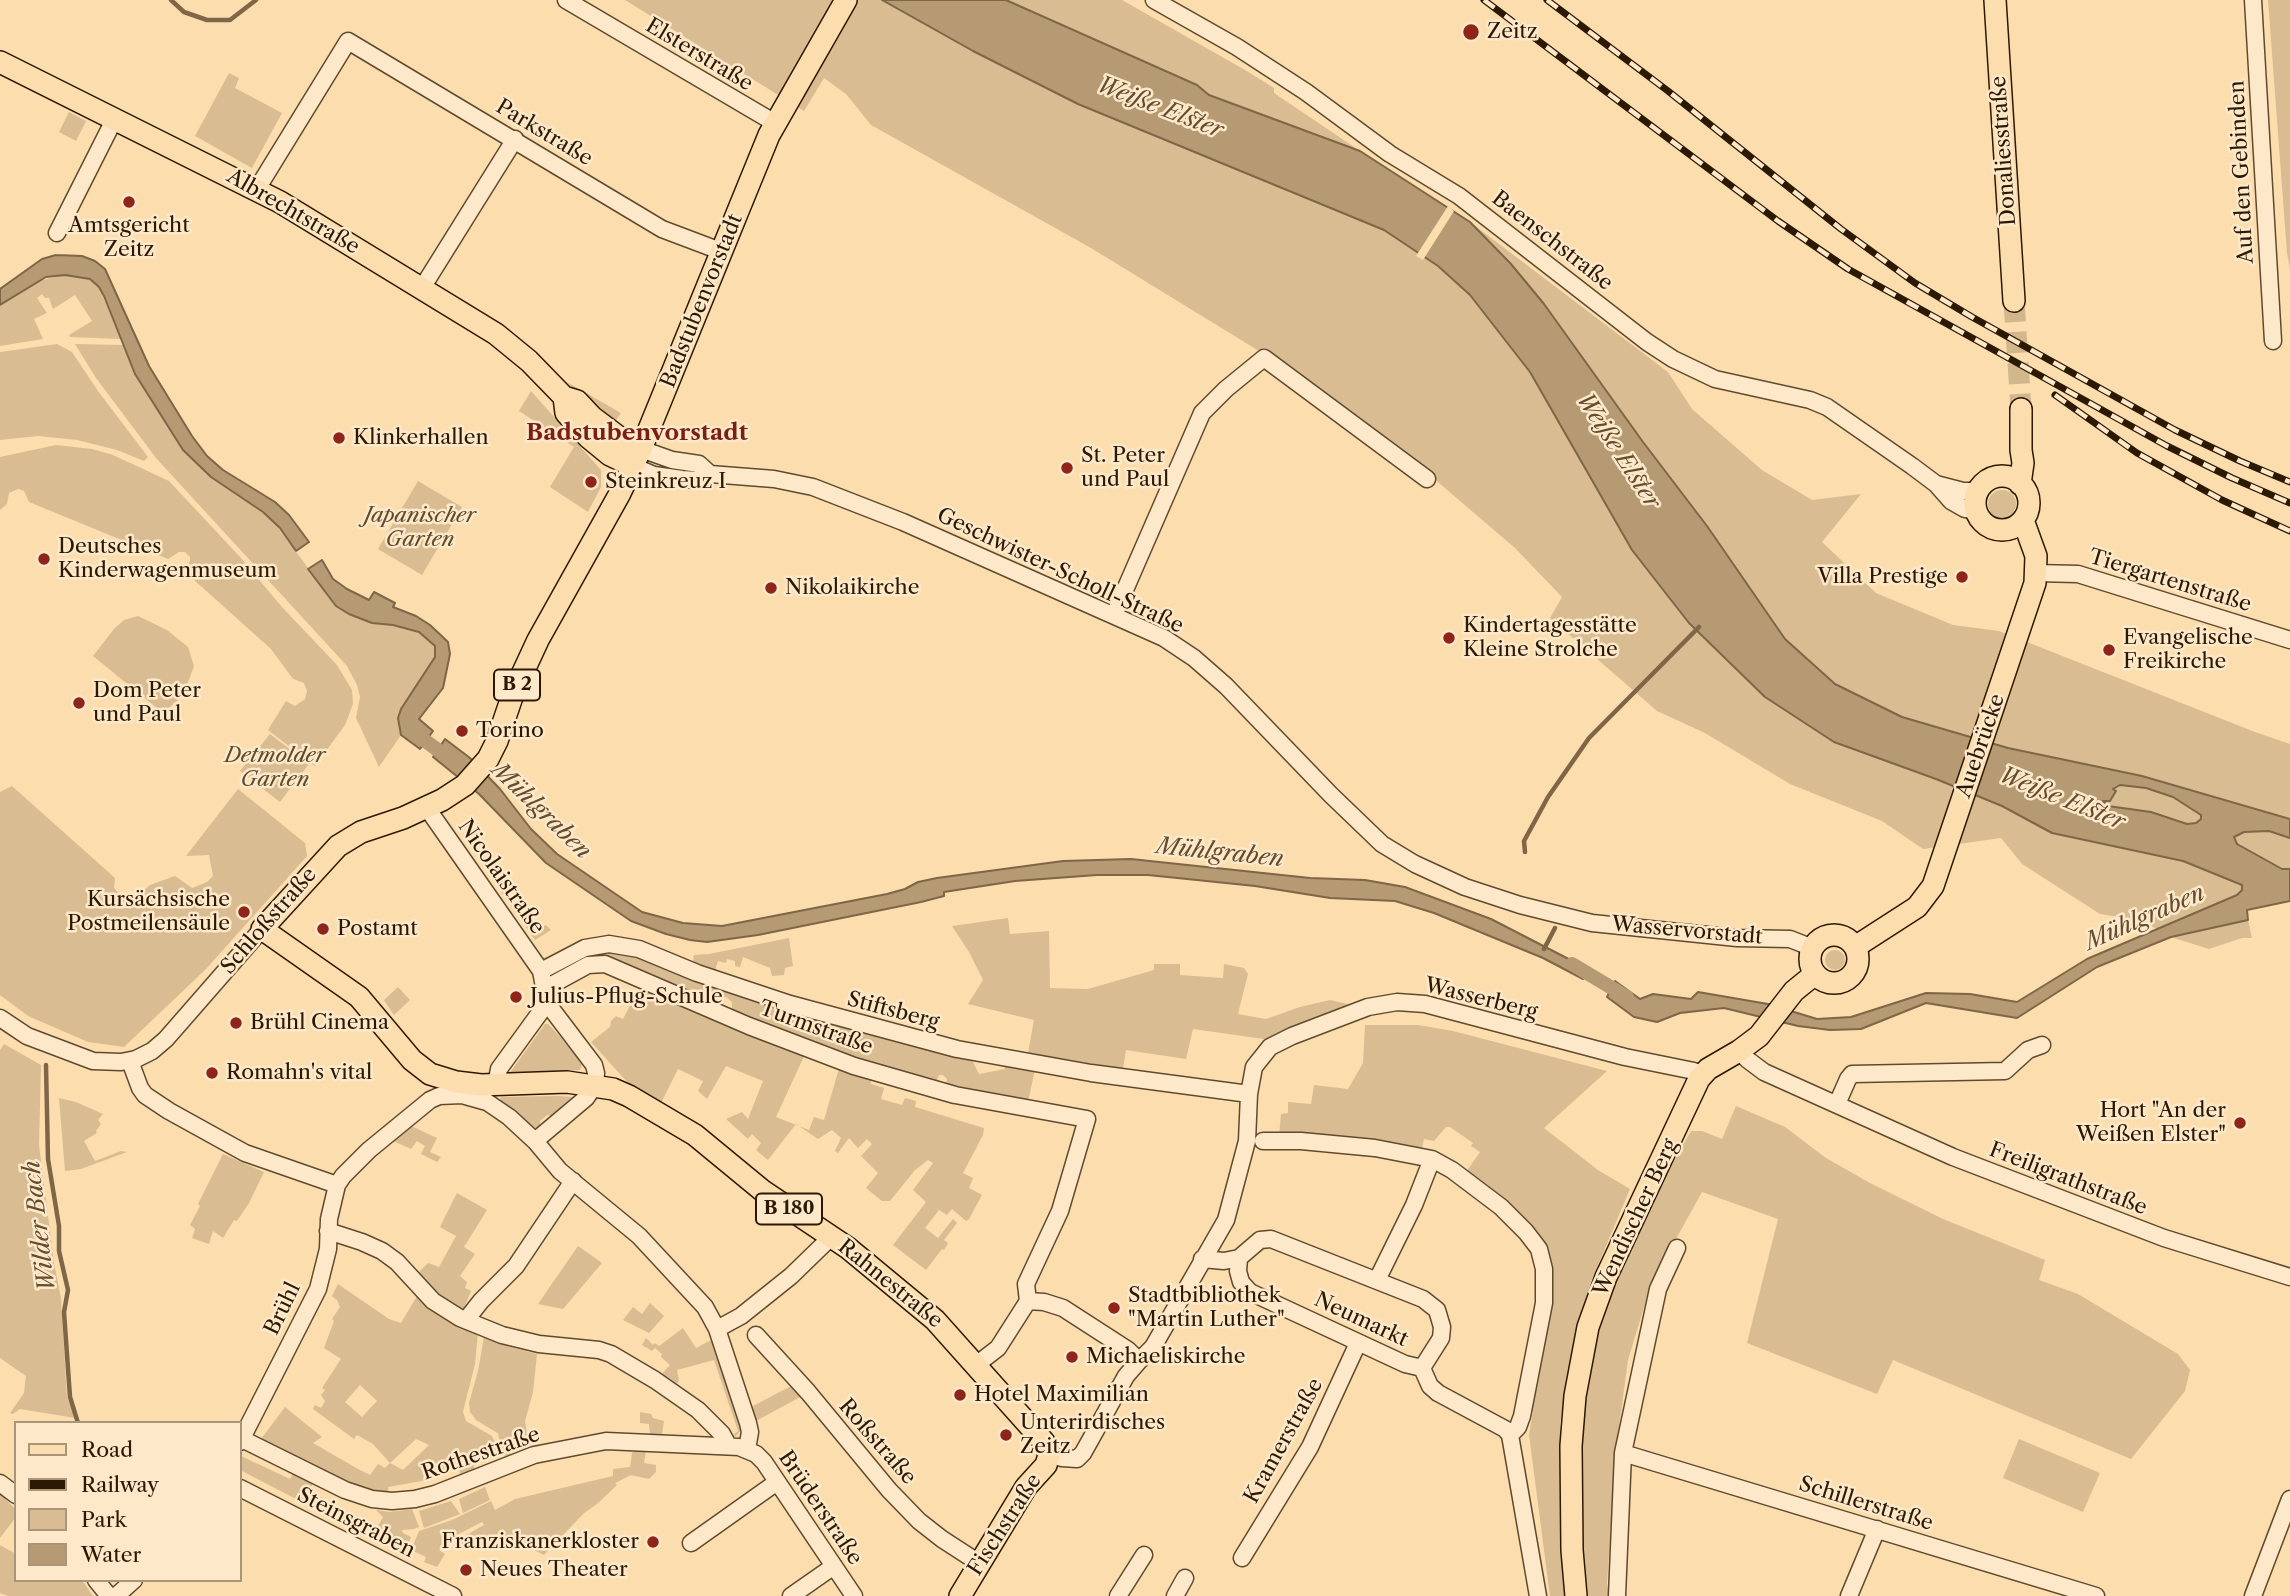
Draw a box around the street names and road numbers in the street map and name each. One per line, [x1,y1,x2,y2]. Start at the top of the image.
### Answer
street label: Elsterstraße [641,13,757,97]
street label: Donaliesstraße [1986,75,2022,227]
street label: Auf den Gebinden [2225,80,2259,264]
street label: Parkstraße [491,94,597,172]
street label: Albrechtstraße [222,164,364,260]
street label: Baenschstraße [1486,186,1618,296]
street label: Badstubenvorstadt [656,210,748,392]
street label: Geschwister-Scholl-Straße [933,503,1187,639]
street label: Tiergartenstraße [2086,544,2254,618]
road number: B 2 [494,670,540,700]
street label: Auebrücke [1951,691,2011,801]
street label: Nicolaistraße [452,815,550,939]
street label: Schloßstraße [216,863,322,979]
street label: Wasservorstadt [1611,912,1763,950]
street label: Wasserberg [1422,973,1540,1025]
street label: Stiftsberg [844,987,942,1035]
street label: Turmstraße [756,996,876,1060]
street label: Wendischer Berg [1588,1135,1684,1301]
street label: Freiligrathstraße [1986,1137,2150,1221]
road number: B 180 [756,1194,822,1224]
street label: Rahnestraße [833,1234,947,1334]
street label: Brühl [260,1279,306,1339]
street label: Neumarkt [1310,1287,1412,1353]
street label: Kramerstraße [1239,1374,1329,1508]
street label: Roßstraße [833,1394,921,1490]
street label: Rothestraße [419,1422,543,1486]
street label: Brüderstraße [773,1446,867,1570]
street label: Fischstraße [963,1470,1047,1580]
street label: Schillerstraße [1796,1472,1936,1536]
street label: Steinsgraben [293,1483,419,1563]

